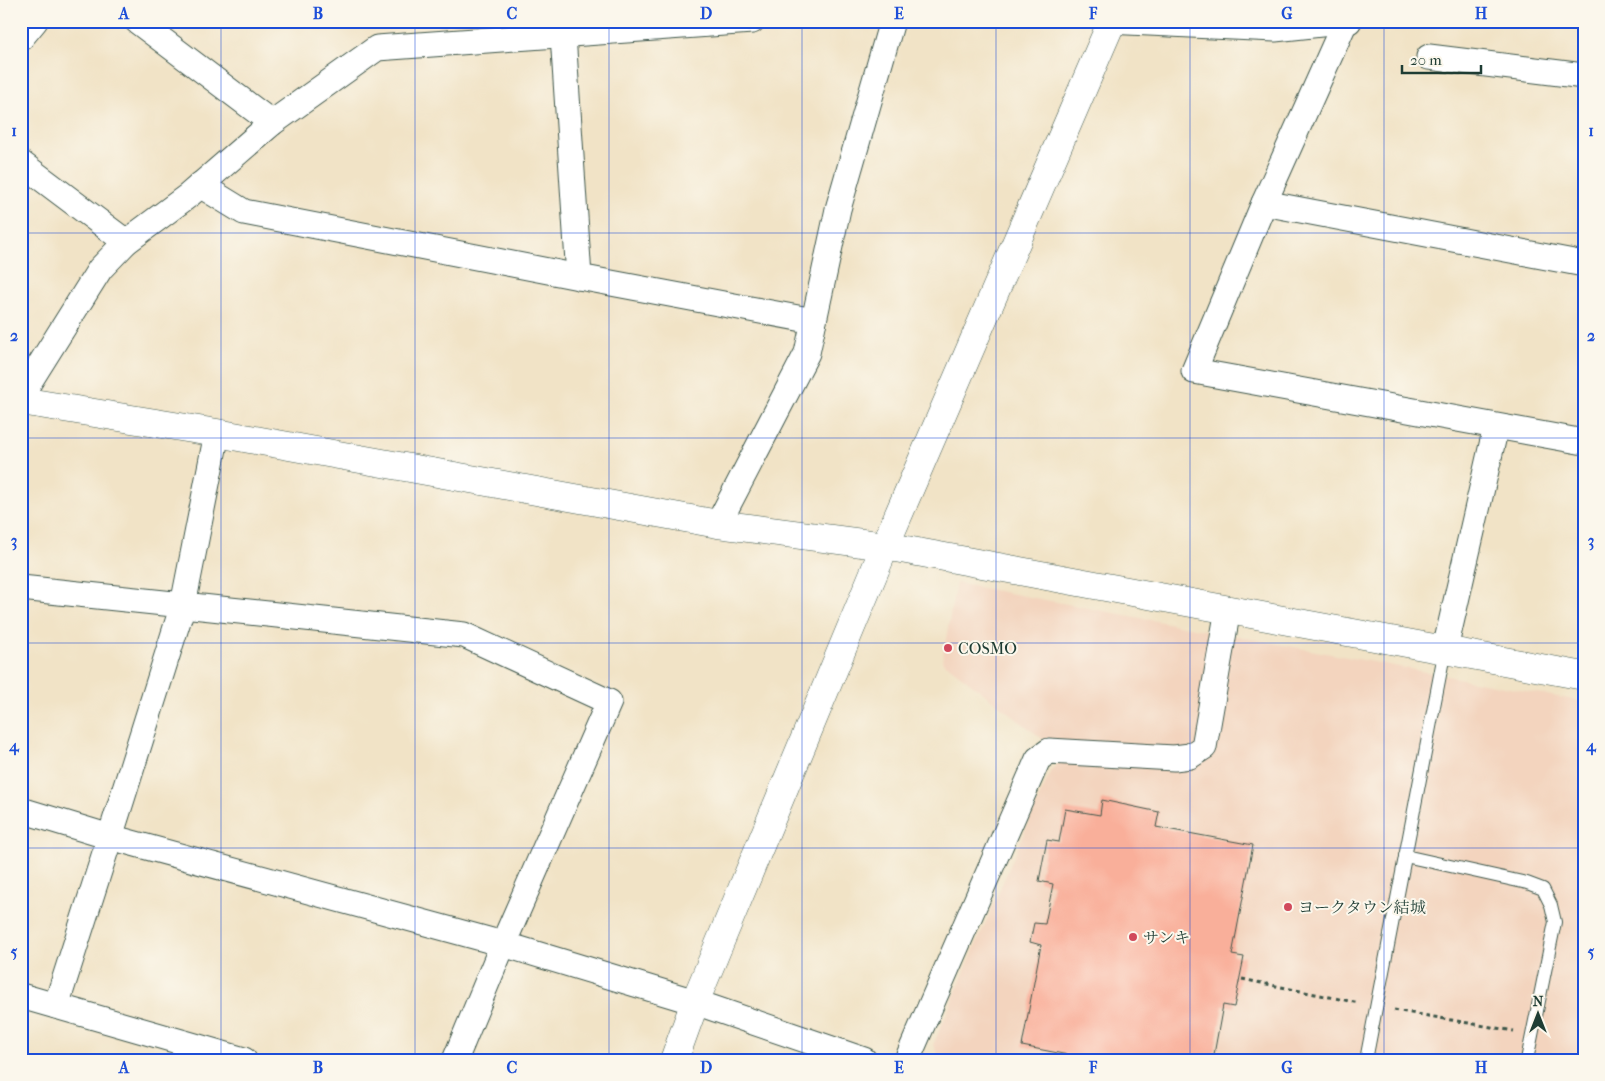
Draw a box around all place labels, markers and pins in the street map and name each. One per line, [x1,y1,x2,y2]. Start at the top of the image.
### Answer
place label: COSMO [958,639,1017,658]
marker: COSMO [942,642,954,654]
place label: ヨークタウン結城 [1298,898,1426,917]
marker: ヨークタウン結城 [1282,901,1294,913]
place label: サンキ [1143,928,1190,947]
marker: サンキ [1127,931,1139,943]

